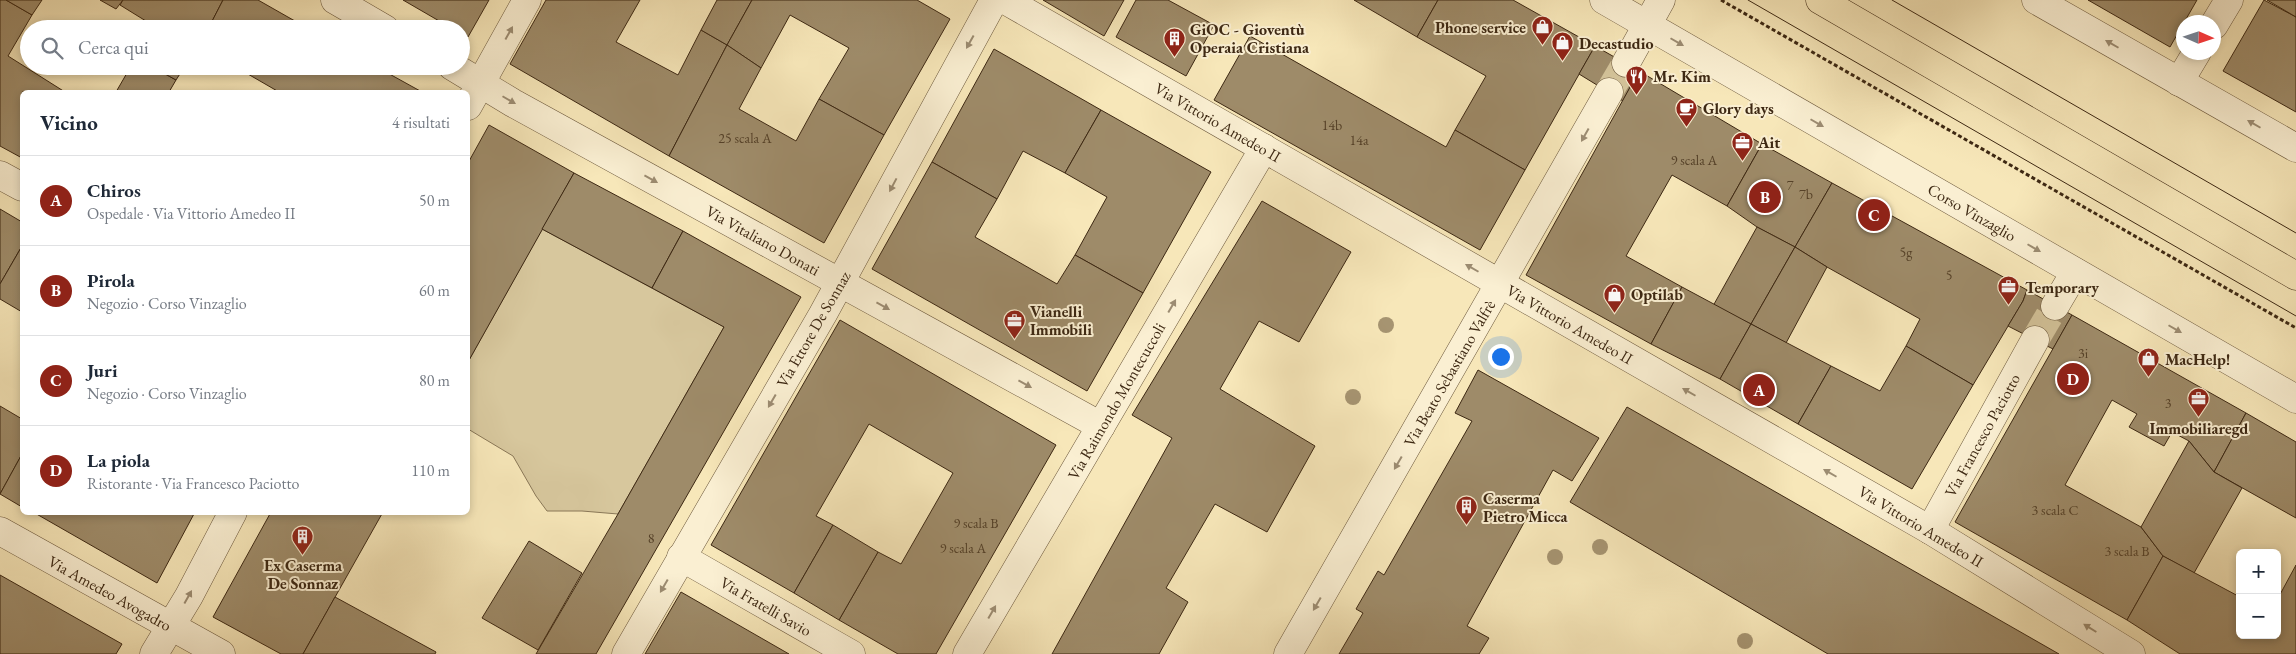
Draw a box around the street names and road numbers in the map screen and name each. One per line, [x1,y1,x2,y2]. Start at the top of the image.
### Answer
street label: Via Vittorio Amedeo II [1151,78,1285,167]
street label: Corso Vinzaglio [1924,179,2020,246]
street label: Via Vitaliano Donati [702,200,824,280]
street label: Via Ettore De Sonnaz [772,267,855,391]
street label: Via Vittorio Amedeo II [1503,280,1637,369]
street label: Via Beato Sebastiano Valfrè [1399,296,1500,450]
street label: Via Raimondo Montecuccoli [1063,319,1170,484]
street label: Via Francesco Paciotto [1940,370,2025,501]
street label: Via Vittorio Amedeo II [1854,481,1988,572]
street label: Via Amedeo Avogadro [44,551,175,636]
street label: Via Fratelli Savio [716,572,815,641]

